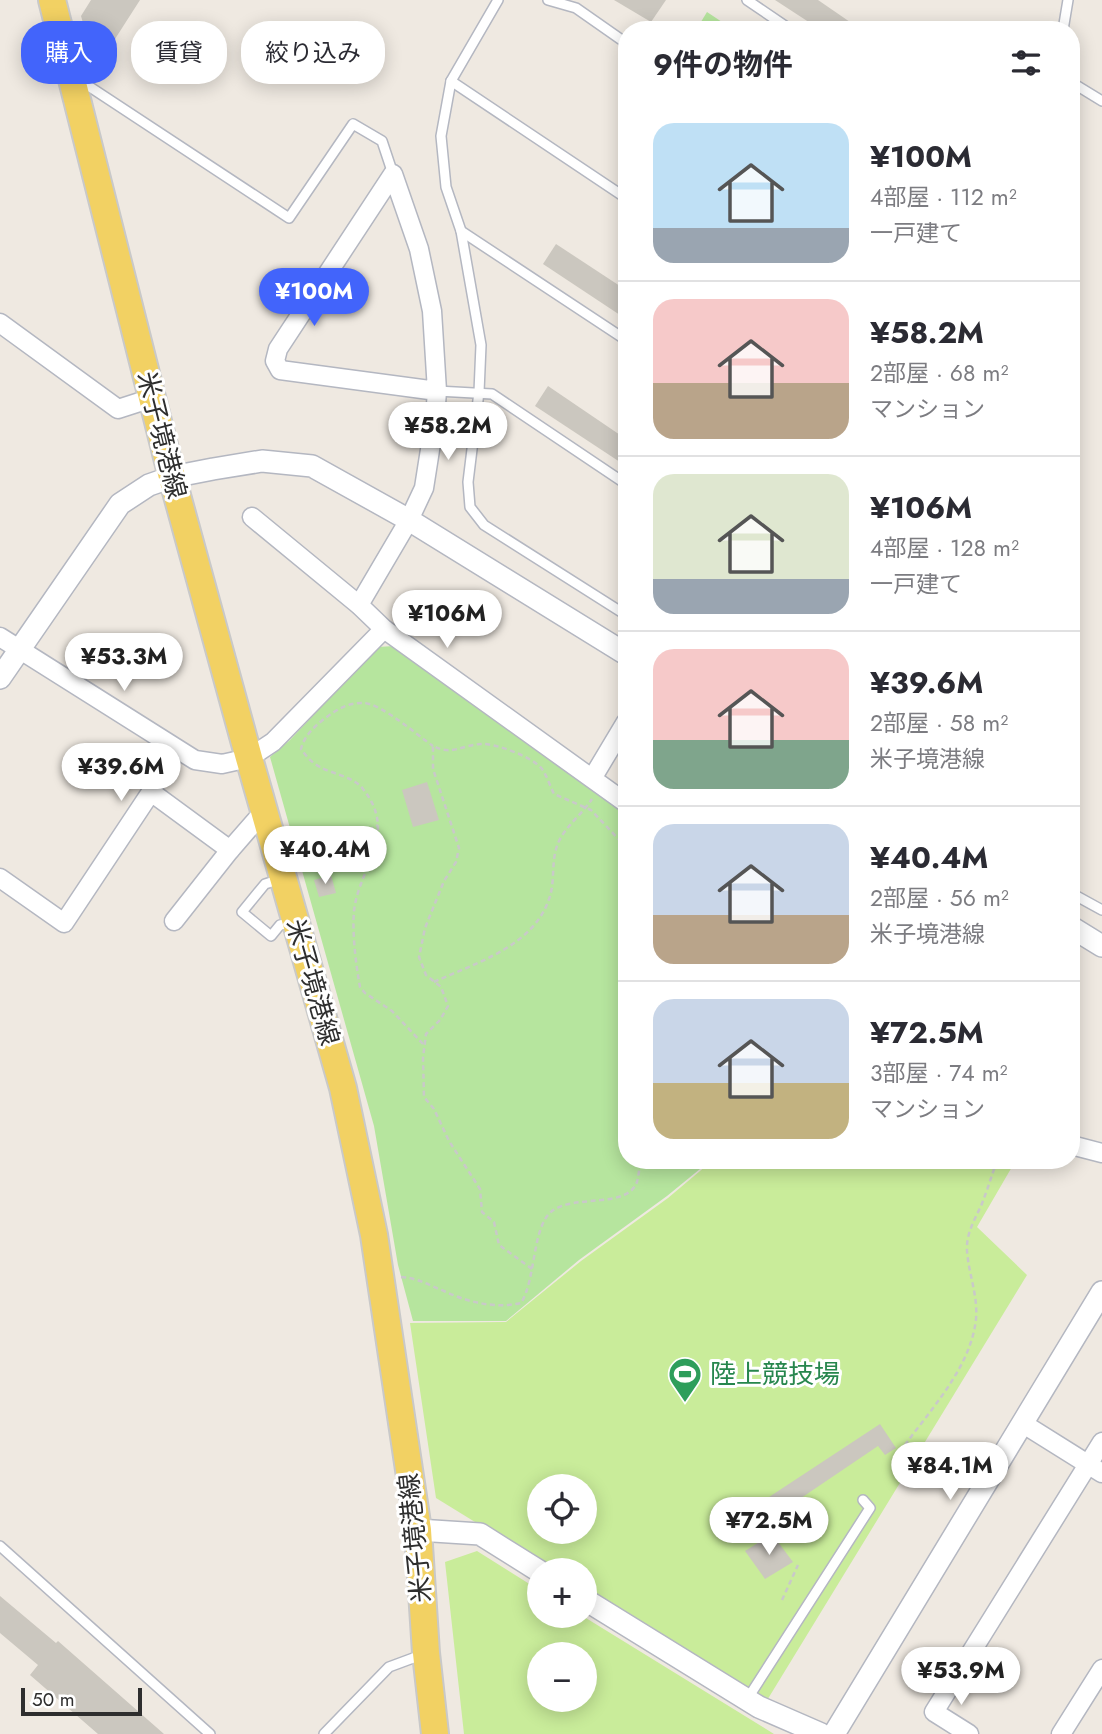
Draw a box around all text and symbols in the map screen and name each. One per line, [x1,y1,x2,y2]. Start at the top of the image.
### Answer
chip: 購入 [21,21,117,84]
chip: 賃貸 [131,21,227,84]
chip: 絞り込み [241,21,385,84]
text: 9件の物件 [653,43,793,86]
icon: filters [1007,44,1045,82]
text: ¥100M [870,135,972,178]
icon: home [709,151,793,235]
text: 4部屋 · 112 m² [870,180,1017,214]
text: 一戸建て [870,216,962,250]
pin: ¥100M [265,268,363,328]
text: ¥100M [275,274,353,308]
text: ¥58.2M [870,311,984,354]
icon: home [709,327,793,411]
text: 2部屋 · 68 m² [870,356,1008,390]
street label: 米子境港線 [128,367,196,503]
text: マンション [870,392,985,426]
pin: ¥58.2M [391,402,505,462]
text: ¥58.2M [404,408,492,442]
text: ¥106M [870,486,972,529]
icon: home [709,502,793,586]
text: 4部屋 · 128 m² [870,531,1019,565]
text: 一戸建て [870,567,962,601]
pin: ¥106M [398,590,496,650]
text: ¥106M [408,596,486,630]
pin: ¥53.3M [67,634,181,693]
text: ¥53.3M [81,639,167,673]
text: ¥39.6M [870,661,983,704]
icon: home [709,677,793,761]
text: 2部屋 · 58 m² [870,706,1008,740]
text: 米子境港線 [870,742,985,776]
pin: ¥39.6M [64,744,178,803]
text: ¥39.6M [78,749,164,783]
pin: ¥40.4M [268,826,382,886]
text: ¥40.4M [280,832,370,866]
text: ¥40.4M [870,836,988,879]
icon: home [709,852,793,936]
text: 2部屋 · 56 m² [870,881,1009,915]
street label: 米子境港線 [277,914,349,1050]
text: 米子境港線 [870,917,985,951]
text: ¥72.5M [870,1011,984,1054]
icon: home [709,1027,793,1111]
text: 3部屋 · 74 m² [870,1056,1008,1090]
text: マンション [870,1092,985,1126]
sports icon: 陸上競技場 [666,1355,704,1404]
place label: 陸上競技場 [710,1355,840,1393]
pin: ¥84.1M [893,1442,1007,1502]
text: ¥84.1M [907,1448,993,1482]
street label: 米子境港線 [389,1471,441,1605]
map controls [527,1474,597,1712]
button: locate [527,1474,597,1544]
pin: ¥72.5M [712,1498,826,1557]
text: ¥72.5M [725,1503,813,1537]
button: + [527,1558,597,1628]
button: − [527,1642,597,1712]
pin: ¥53.9M [904,1648,1018,1707]
text: ¥53.9M [917,1653,1005,1687]
scale bar [21,1685,142,1717]
text: 50 m [32,1686,75,1713]

